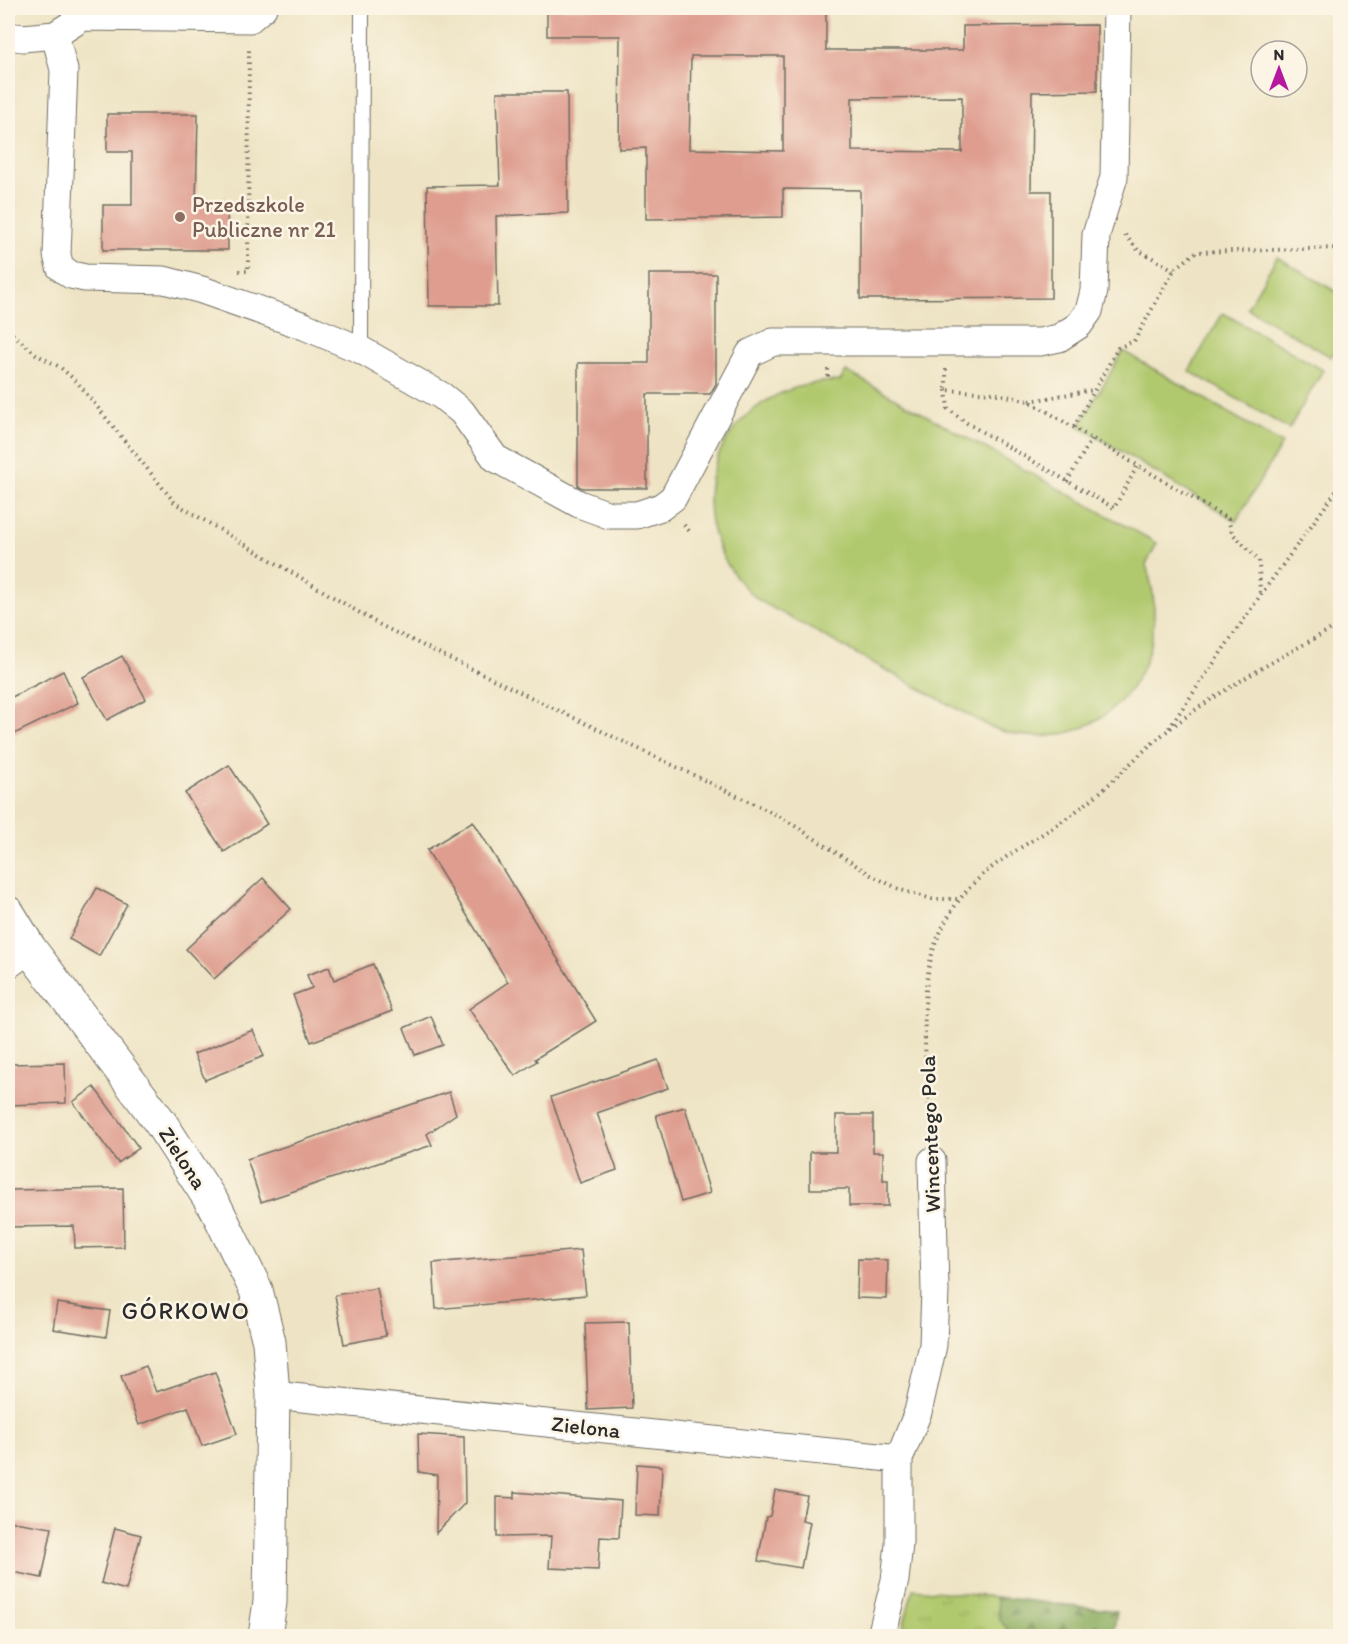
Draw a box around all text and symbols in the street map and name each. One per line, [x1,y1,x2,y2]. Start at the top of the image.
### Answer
north arrow [1249,39,1309,99]
text: N [1274,45,1284,64]
place label: Przedszkole Publiczne nr 21 [192,191,336,243]
marker: Przedszkole Publiczne nr 21 [173,210,187,224]
street label: Wincentego Pola [914,1054,946,1213]
street label: Zielona [153,1122,213,1195]
district label: GÓRKOWO [122,1296,250,1325]
street label: Zielona [550,1410,622,1444]

